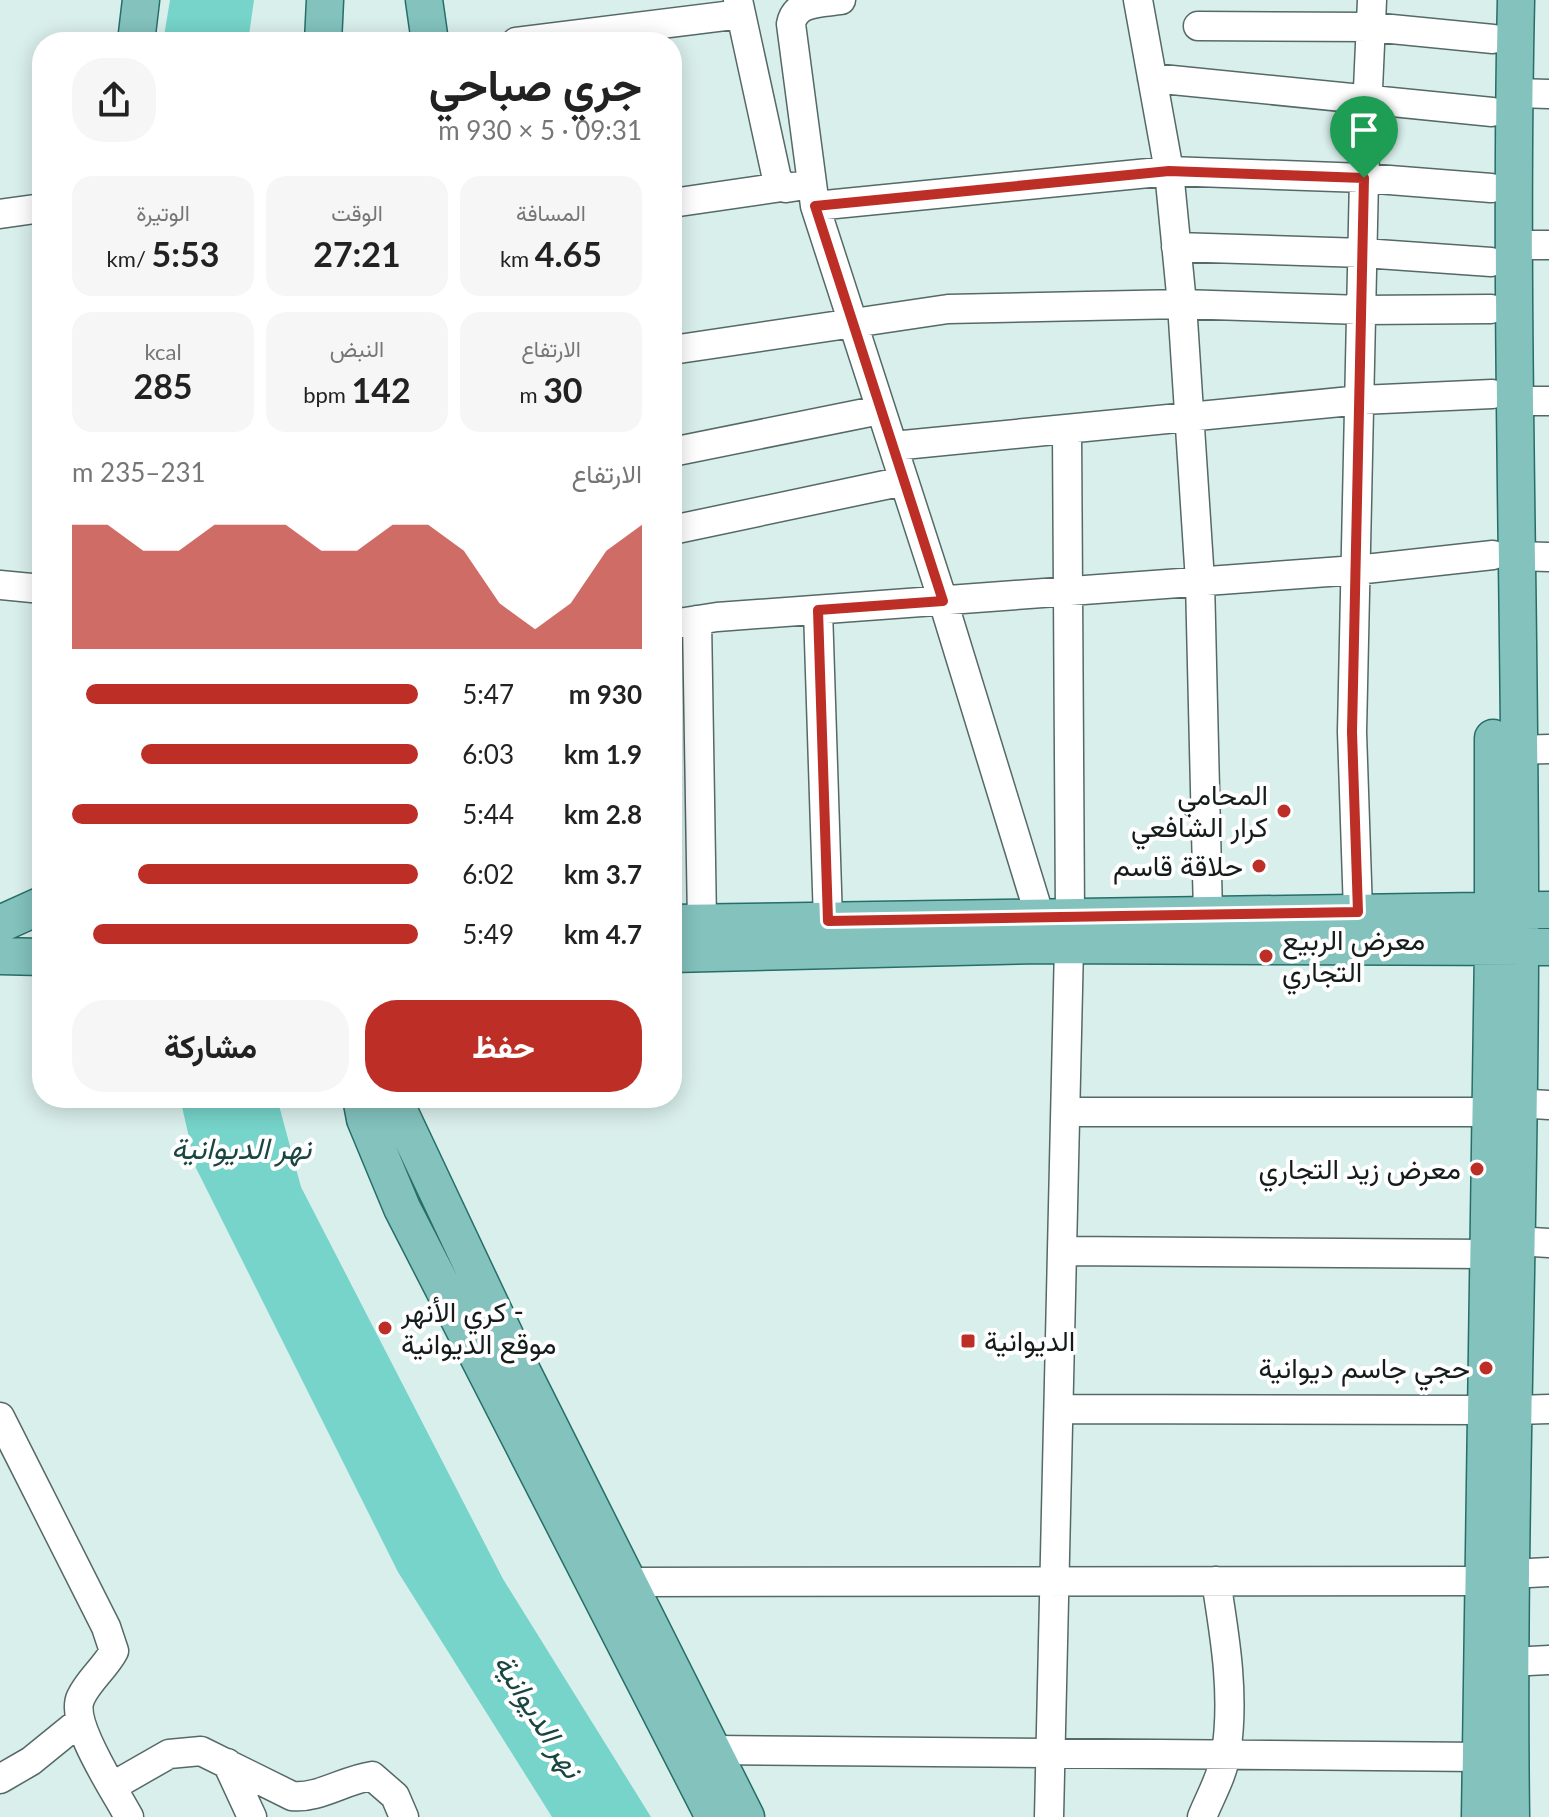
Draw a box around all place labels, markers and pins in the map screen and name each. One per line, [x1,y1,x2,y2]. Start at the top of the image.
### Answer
pin [1330,96,1398,178]
place label: المحامي كرار الشافعي [1131,777,1268,850]
marker: المحامي كرار الشافعي [1275,802,1293,820]
place label: حلاقة قاسم [1113,848,1243,885]
marker: حلاقة قاسم [1250,857,1268,875]
place label: معرض الربيع التجاري [1282,922,1425,995]
marker: معرض الربيع التجاري [1257,947,1275,965]
place label: معرض زيد التجاري [1259,1151,1461,1192]
marker: معرض زيد التجاري [1468,1160,1486,1178]
place label: كري الأنهر - موقع الديوانية [400,1294,556,1364]
marker: كري الأنهر - موقع الديوانية [376,1319,394,1337]
place label: الديوانية [984,1323,1075,1359]
marker: الديوانية [959,1332,977,1350]
place label: حجي جاسم ديوانية [1259,1350,1470,1391]
marker: حجي جاسم ديوانية [1477,1359,1495,1377]

